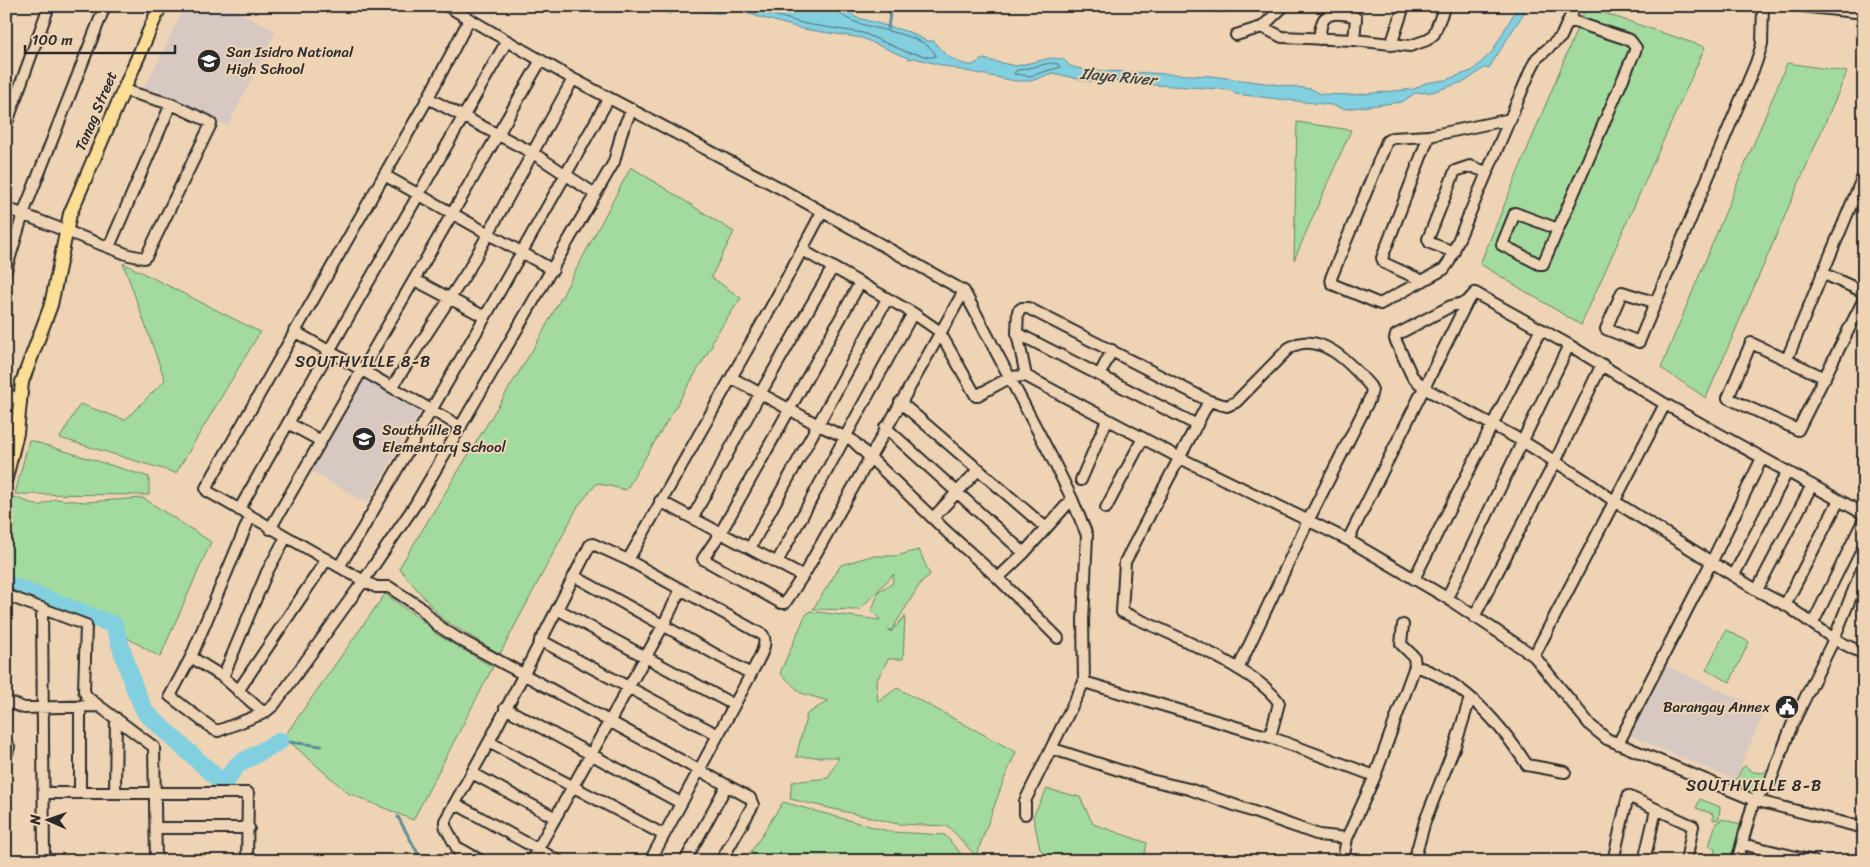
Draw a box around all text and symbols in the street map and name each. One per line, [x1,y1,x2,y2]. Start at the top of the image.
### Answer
scale bar [25,22,175,54]
text: 100 m [32,27,73,53]
place label: San Isidro National High School [226,39,354,82]
school or university icon: San Isidro National High School [196,48,222,74]
water label: Ilaya River [1078,59,1160,95]
street label: Tanag Street [67,67,125,155]
district label: SOUTHVILLE 8-B [295,347,431,376]
place label: Southville 8 Elementary School [382,417,507,460]
school or university icon: Southville 8 Elementary School [351,426,377,452]
place label: Barangay Annex [1663,694,1770,720]
public building icon: Barangay Annex [1774,694,1800,720]
district label: SOUTHVILLE 8-B [1686,771,1822,800]
north arrow [22,794,72,844]
text: N [23,814,48,826]

